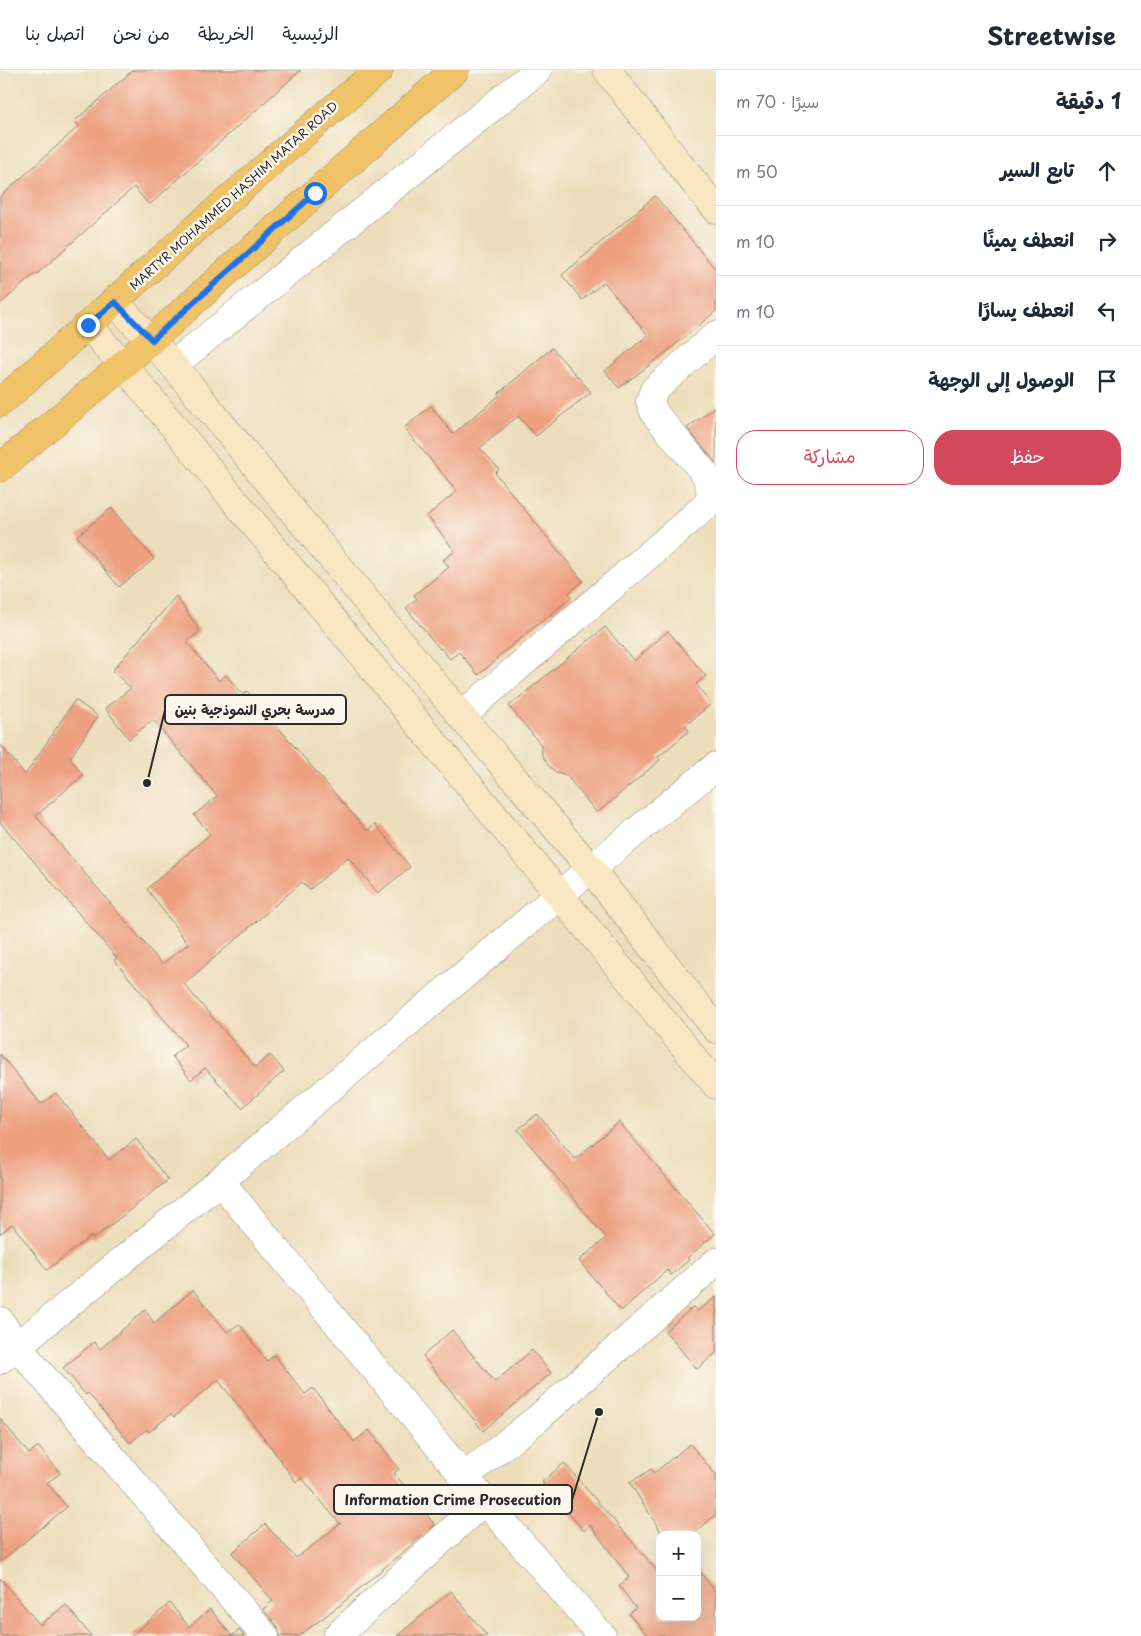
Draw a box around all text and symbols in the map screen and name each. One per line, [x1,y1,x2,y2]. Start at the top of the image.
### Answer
text: Streetwise [987,17,1116,53]
text: اتصل بنا [25,19,85,46]
text: من نحن [113,19,170,46]
text: الخريطة [198,19,254,46]
text: الرئيسية [282,19,339,46]
text: 1 دقيقة [1056,84,1121,116]
text: سيرًا · 70 m [736,89,819,113]
street label: MARTYR MOHAMMED HASHIM MATAR ROAD [125,97,341,294]
text: تابع السير [1000,155,1074,183]
icon: ahead [1093,157,1121,185]
text: 50 m [736,159,778,183]
route start [304,182,327,205]
text: انعطف يمينًا [983,225,1074,253]
icon: right [1093,227,1121,255]
text: 10 m [736,229,775,253]
text: انعطف يسارًا [978,295,1074,323]
icon: left [1093,297,1121,325]
text: 10 m [736,299,775,323]
route end [77,314,100,337]
text: الوصول إلى الوجهة [928,365,1074,393]
icon: arrive [1093,367,1121,395]
button: مشاركة [736,430,924,485]
button: حفظ [934,430,1121,485]
callout: مدرسة بحري النموذجية بنين [165,695,346,724]
text: مدرسة بحري النموذجية بنين [175,699,335,721]
callout: Information Crime Prosecution [334,1485,572,1514]
text: Information Crime Prosecution [345,1489,561,1510]
map controls [656,1531,701,1621]
button: + [656,1531,701,1576]
button: − [656,1576,701,1621]

